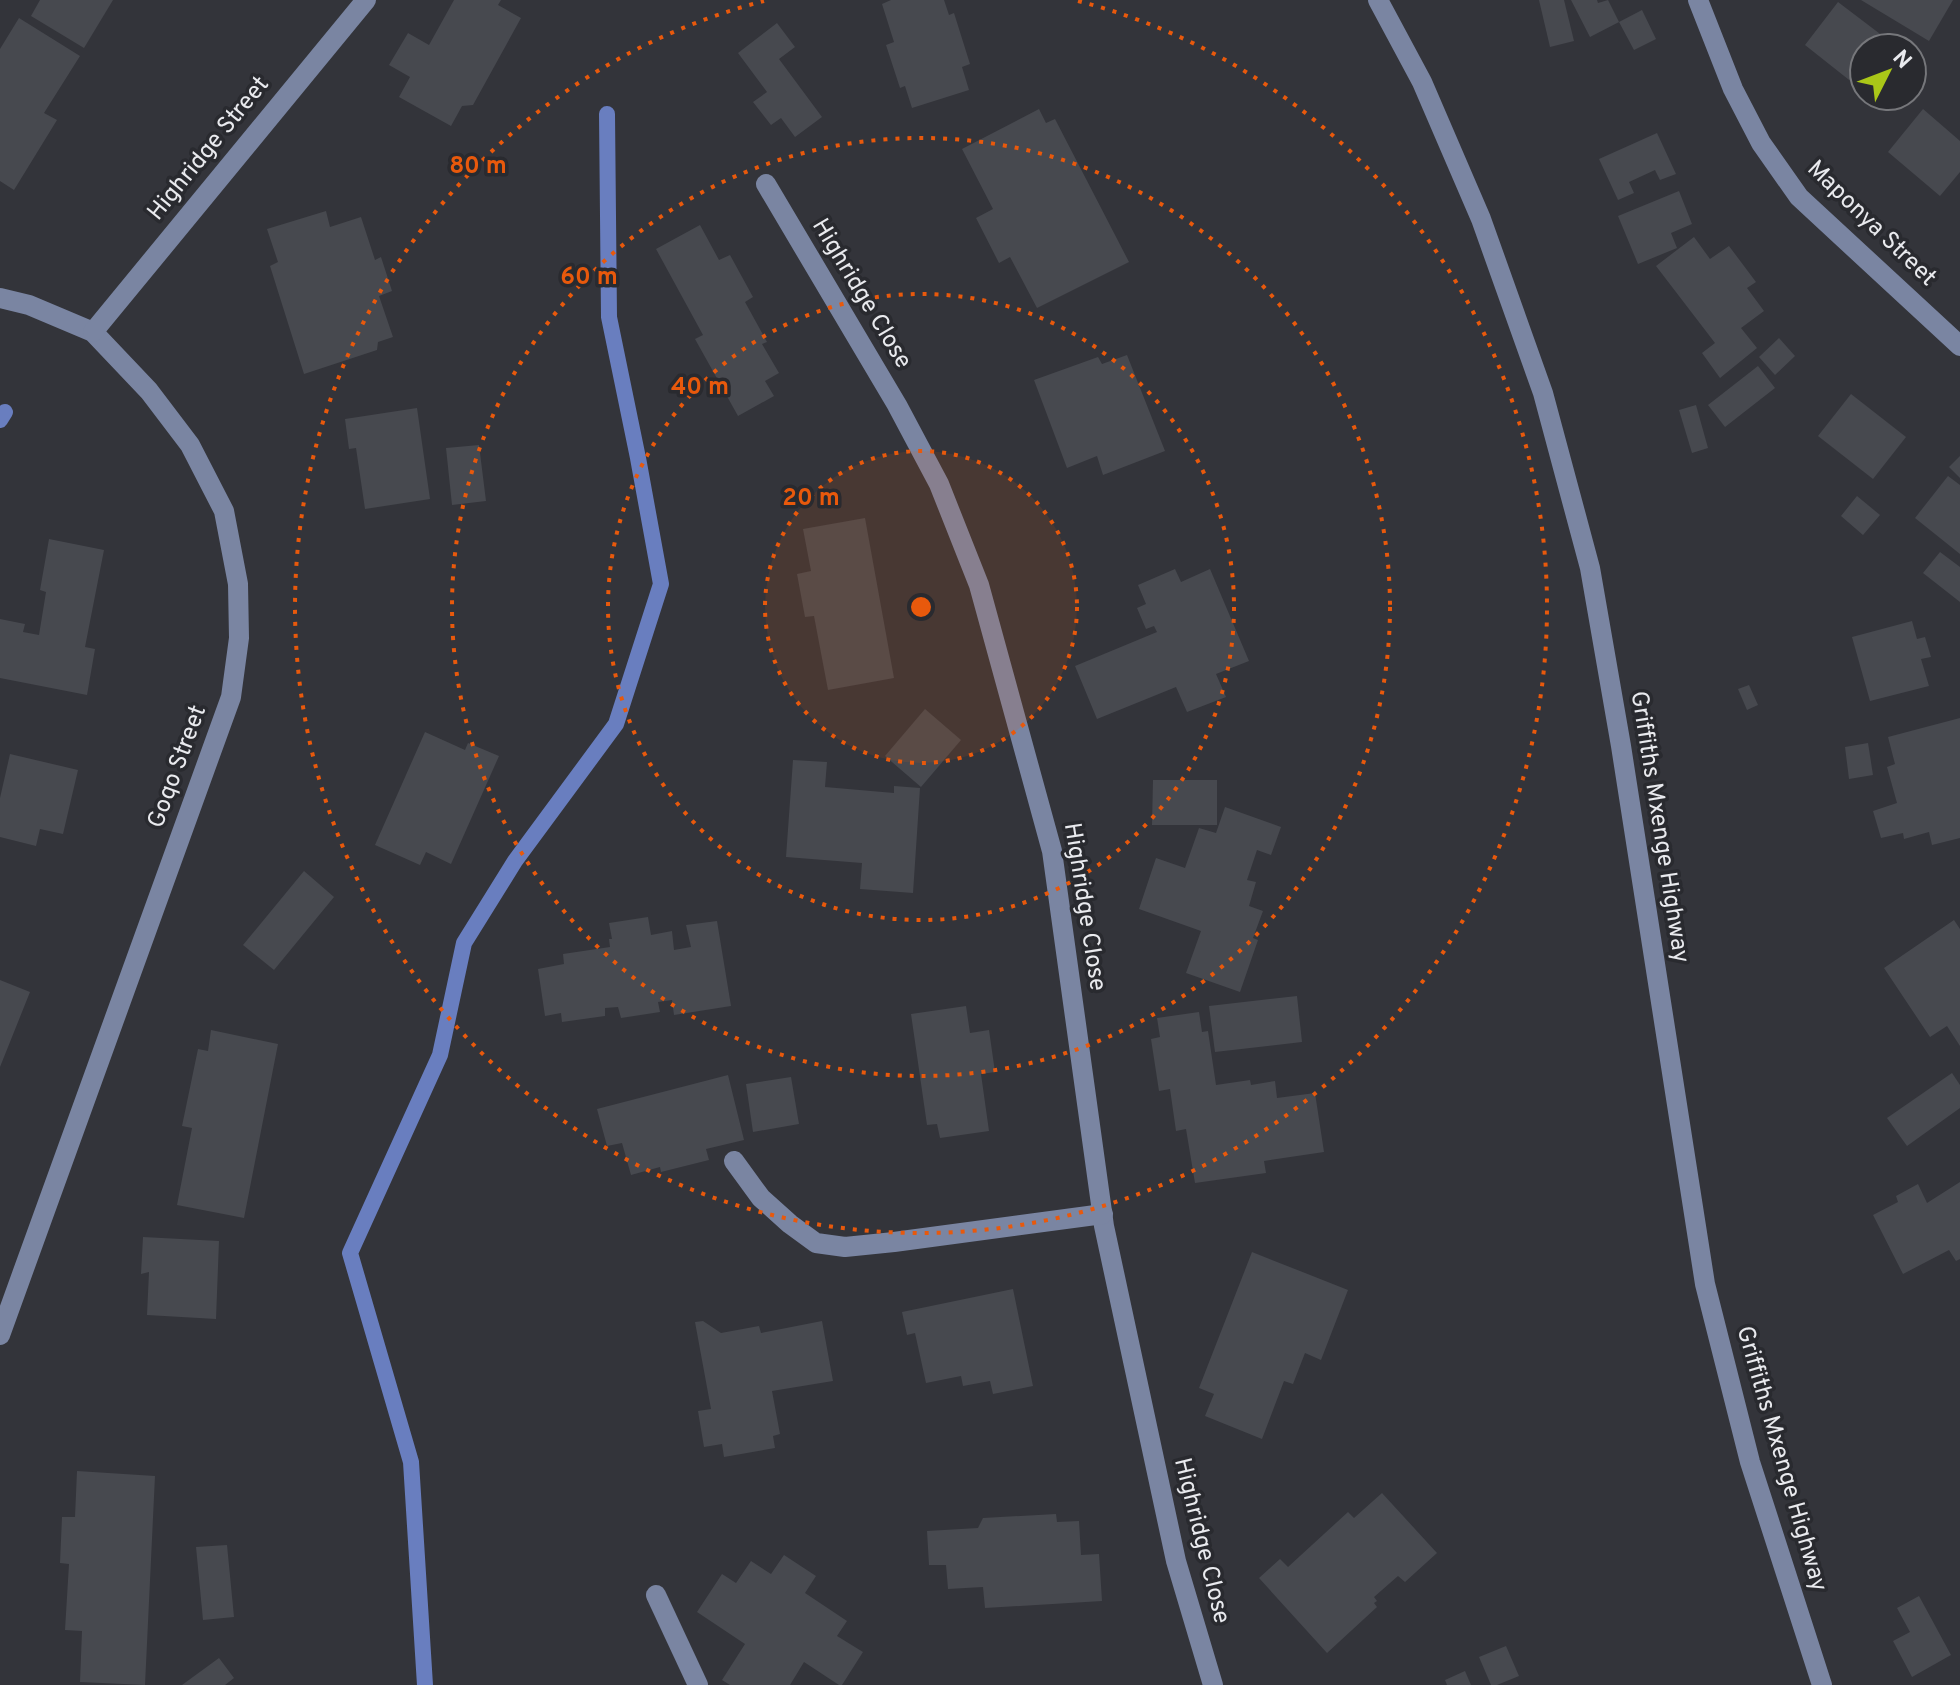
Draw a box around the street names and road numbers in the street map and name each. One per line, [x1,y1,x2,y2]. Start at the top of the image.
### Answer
street label: Highridge Street [142,71,276,227]
street label: Maponya Street [1800,155,1942,293]
street label: Highridge Close [804,213,918,375]
street label: Griffiths Mxenge Highway [1623,689,1695,965]
street label: Goqo Street [142,701,214,833]
street label: Highridge Close [1056,821,1112,993]
street label: Griffiths Mxenge Highway [1729,1323,1833,1595]
street label: Highridge Close [1166,1455,1236,1627]

